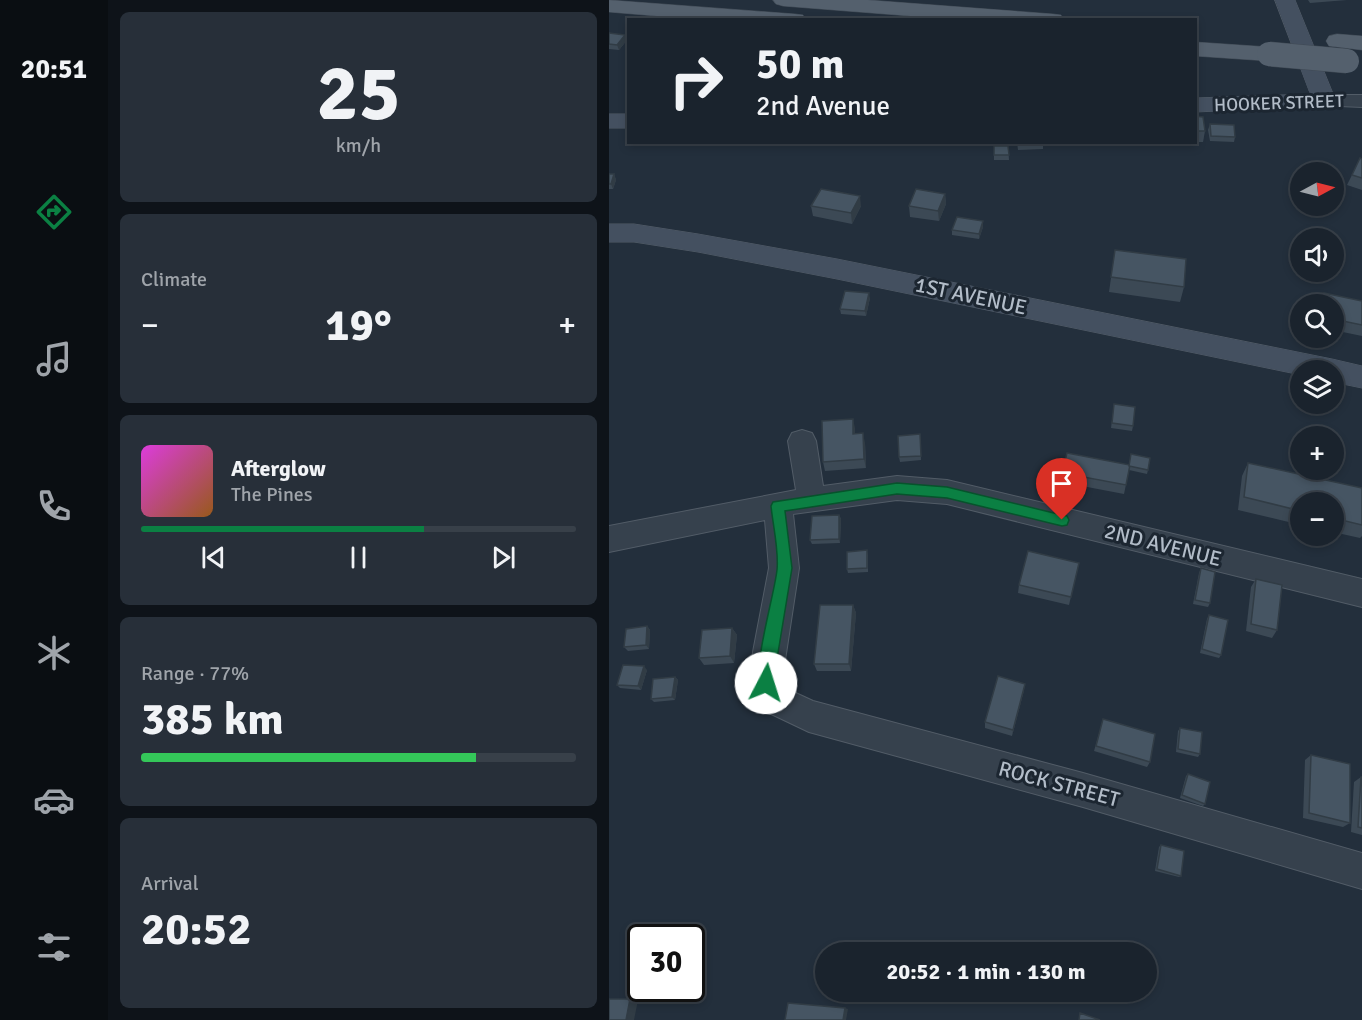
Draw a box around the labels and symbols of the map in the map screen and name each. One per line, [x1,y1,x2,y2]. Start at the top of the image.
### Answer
street label: HOOKER STREET [1214,90,1344,116]
north arrow [1290,162,1344,216]
street label: 1ST AVENUE [913,272,1029,320]
pin [1036,458,1087,520]
street label: 2ND AVENUE [1102,518,1224,572]
position arrow [734,651,798,715]
street label: ROCK STREET [996,755,1123,813]
speed limit sign: 30 [627,924,705,1002]

